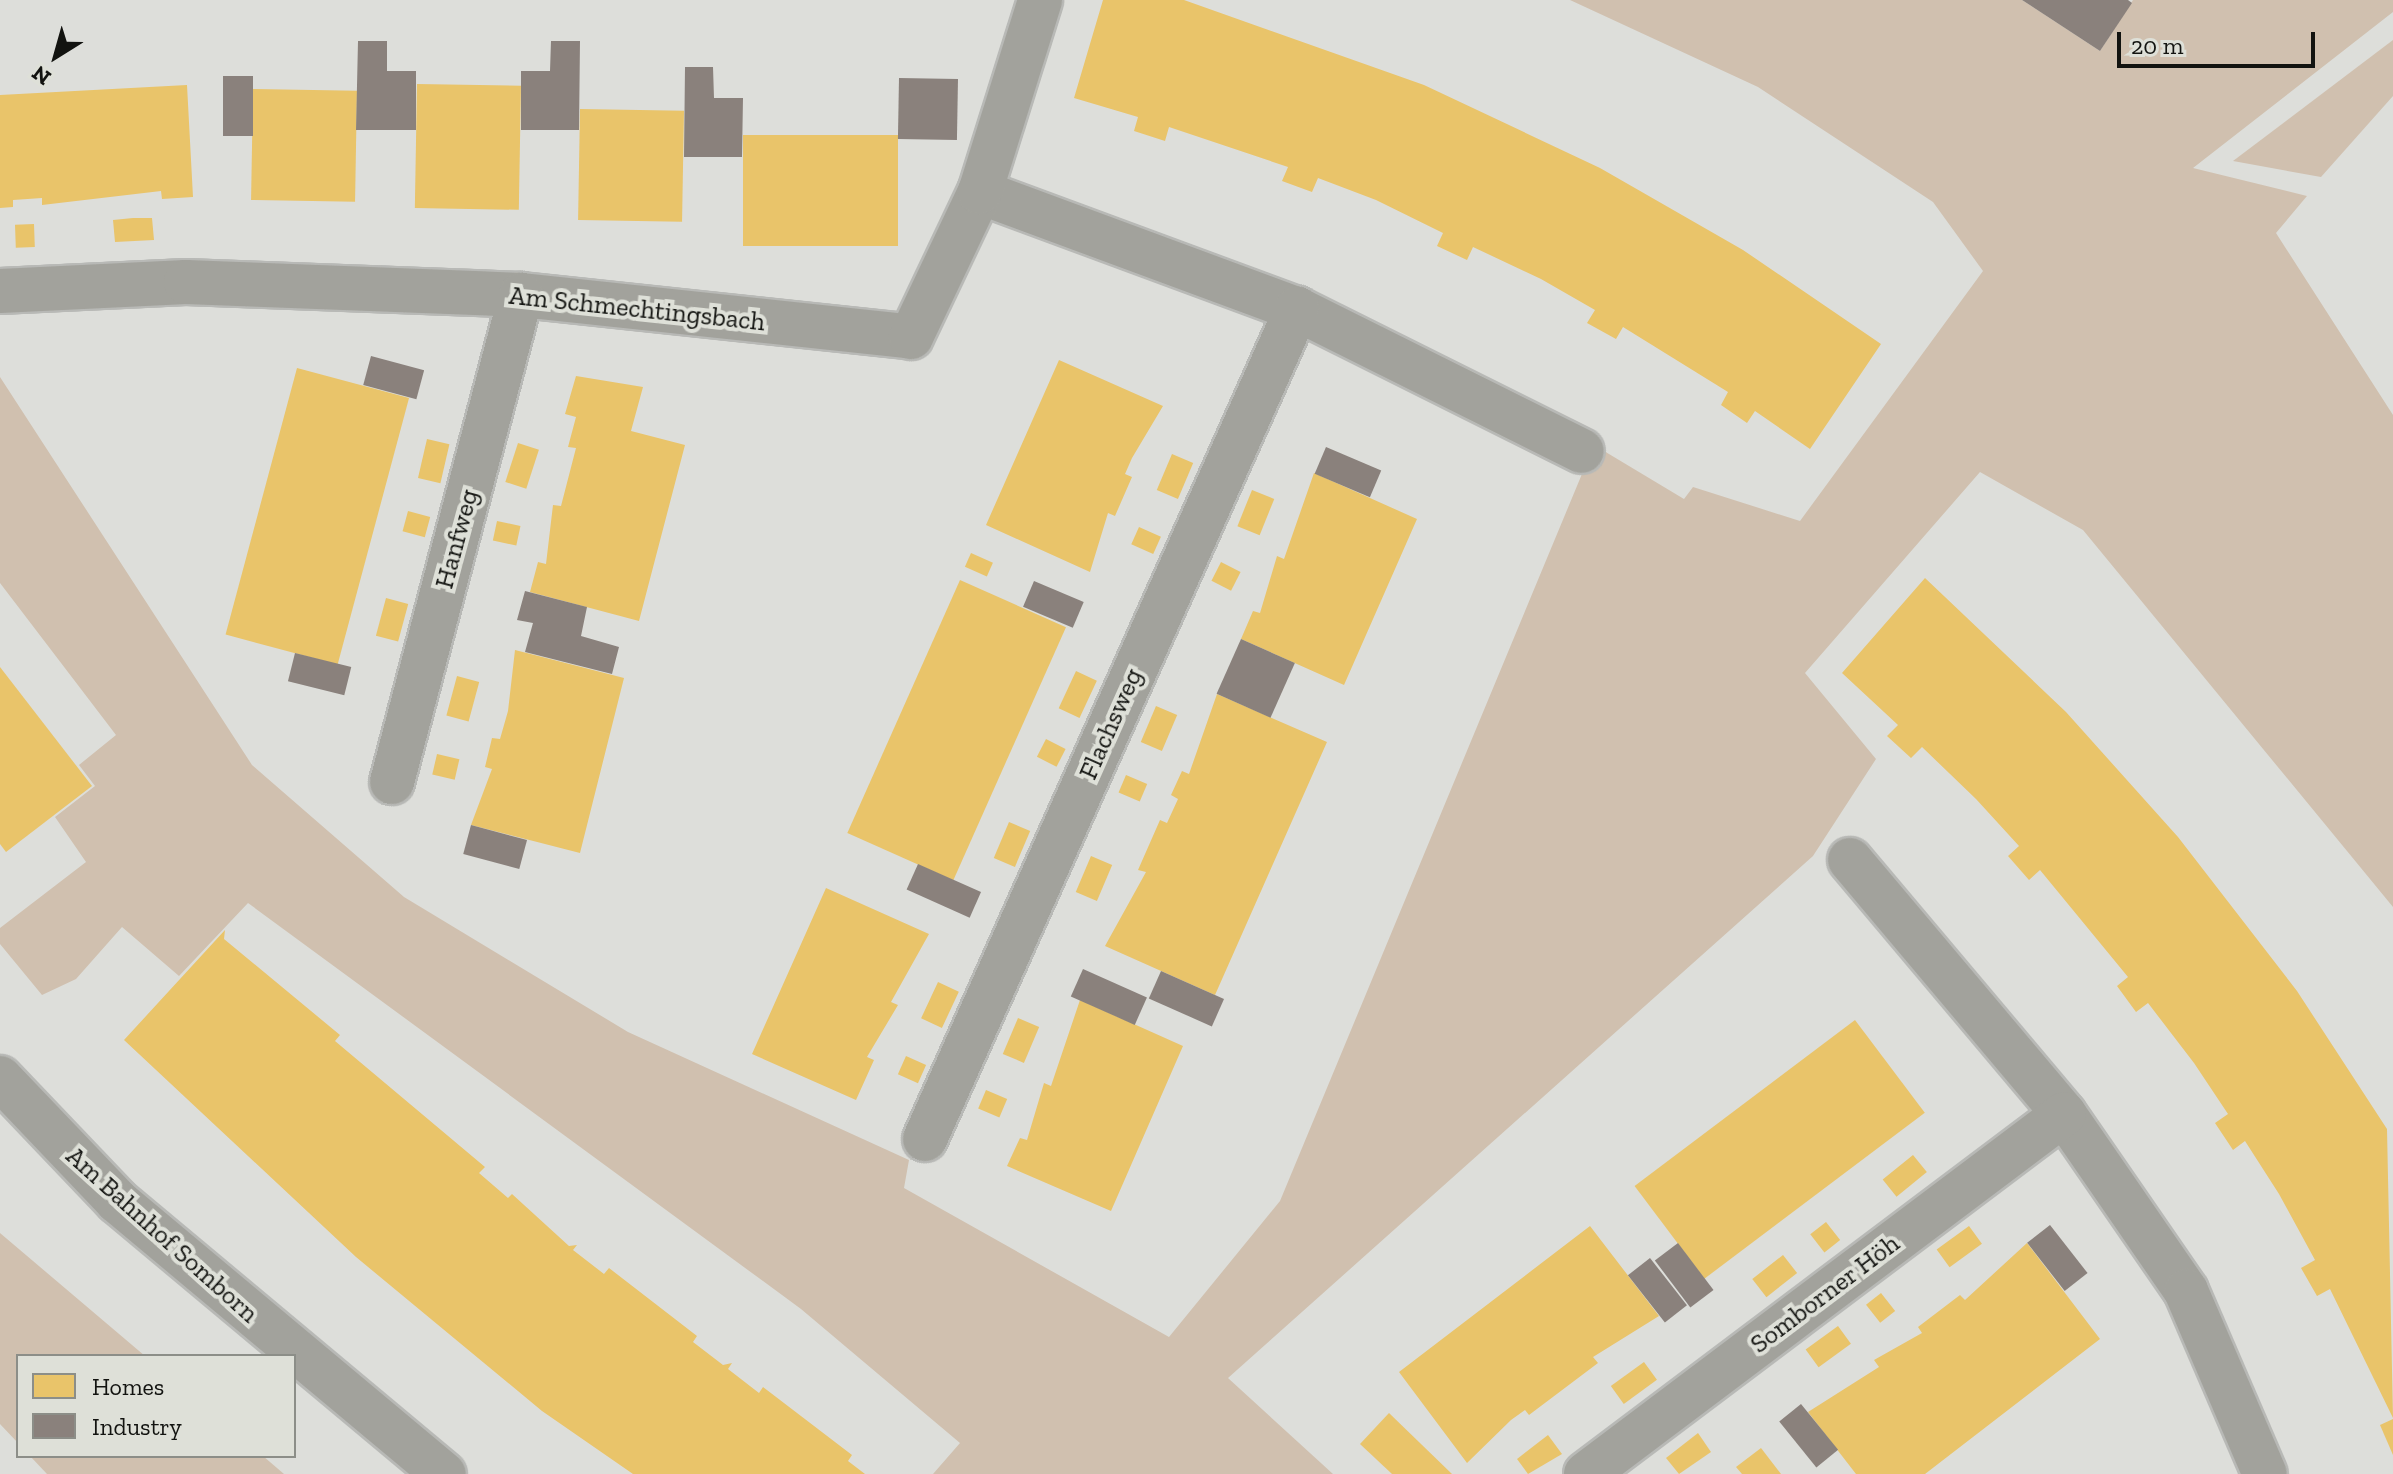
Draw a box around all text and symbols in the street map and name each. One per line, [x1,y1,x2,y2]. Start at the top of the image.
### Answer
north arrow [16,16,96,96]
scale bar [2121,16,2319,66]
text: 20 m [2131,31,2183,60]
text: N [26,60,56,91]
street label: Am Schmechtingsbach [507,280,767,338]
street label: Hanfweg [429,486,485,592]
street label: Flachsweg [1073,664,1149,784]
street label: Am Bahnhof Somborn [60,1141,264,1329]
street label: Somborner Höh [1744,1228,1906,1360]
legend [16,1354,296,1458]
text: Homes [92,1372,164,1401]
text: Industry [92,1412,182,1441]

